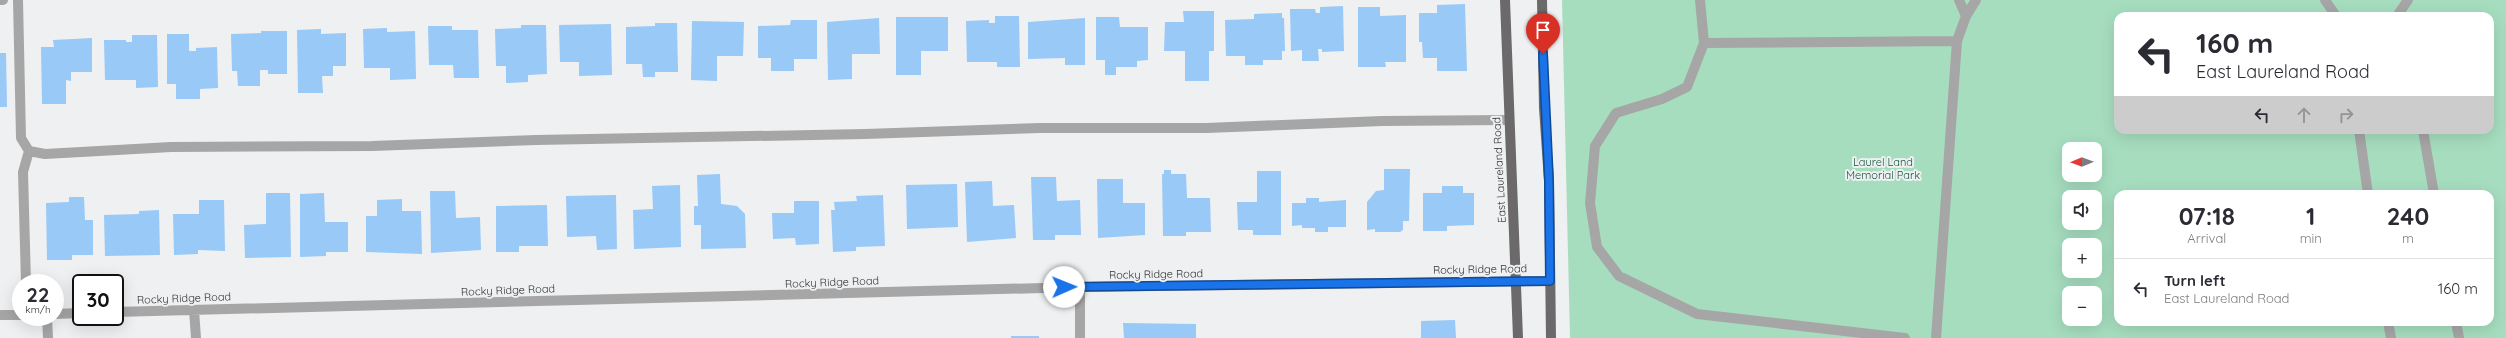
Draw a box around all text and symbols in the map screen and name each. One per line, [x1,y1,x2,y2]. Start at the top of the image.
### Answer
pin [1526,13,1560,54]
icon: arrive [1532,19,1554,41]
text: 160 m [2196,25,2273,60]
icon: left [2130,28,2182,80]
text: East Laureland Road [2196,60,2370,83]
icon: left [2251,104,2273,126]
icon: ahead [2293,104,2315,126]
icon: right [2335,104,2357,126]
street label: East Laureland Road [1489,117,1509,223]
north arrow [2062,142,2102,182]
map controls [2062,142,2102,326]
park label: Laurel Land Memorial Park [1846,155,1920,182]
button: sound [2062,190,2102,230]
text: 07:18 [2179,201,2235,231]
text: 1 [2306,201,2315,231]
text: 240 [2387,201,2429,231]
text: Arrival [2187,230,2226,246]
text: min [2300,230,2322,246]
text: m [2402,230,2414,246]
button: + [2062,238,2102,278]
street label: Rocky Ridge Road [1433,261,1527,277]
position arrow [1043,266,1085,308]
street label: Rocky Ridge Road [1109,266,1203,282]
text: Turn left [2164,271,2226,290]
street label: Rocky Ridge Road [785,273,879,291]
speed limit sign: 30 [72,274,124,326]
icon: left [2130,278,2152,300]
text: 160 m [2438,279,2478,298]
street label: Rocky Ridge Road [461,281,555,299]
text: 22 [27,282,49,307]
button: − [2062,286,2102,326]
street label: Rocky Ridge Road [137,289,231,307]
text: East Laureland Road [2164,290,2290,306]
text: km/h [25,303,51,316]

